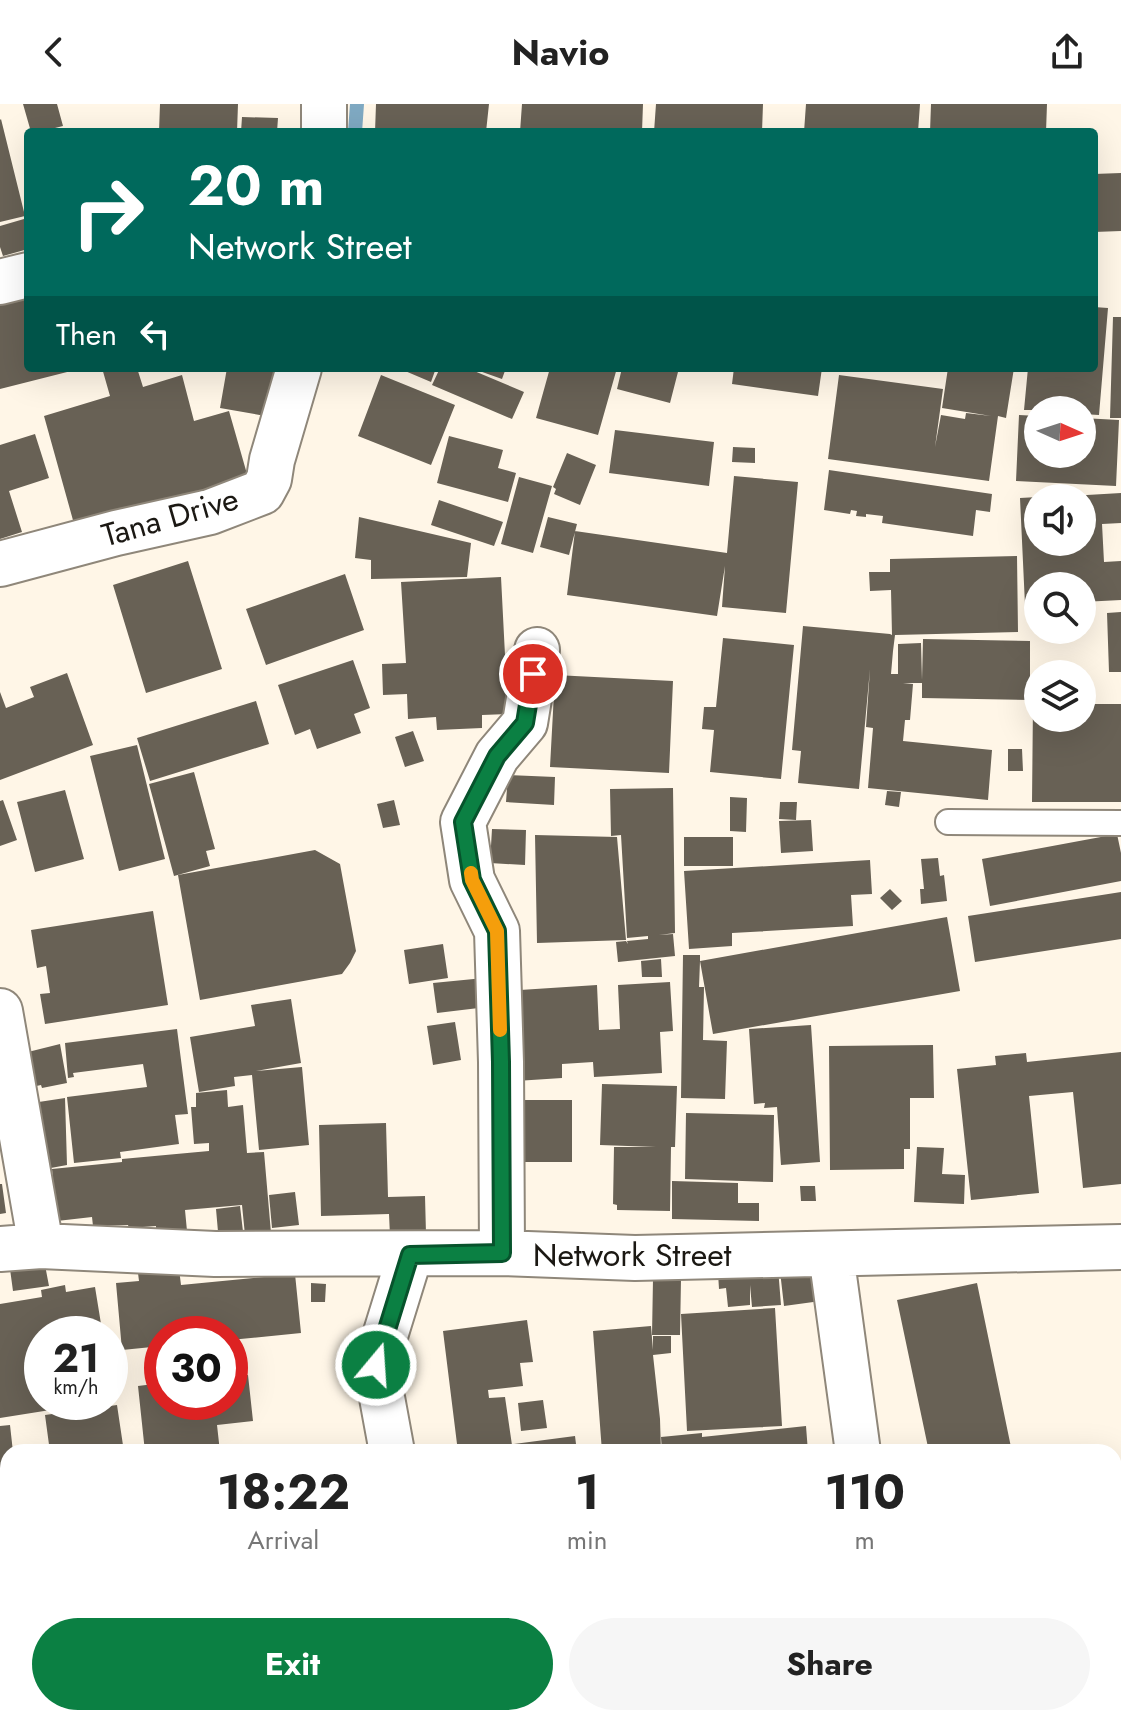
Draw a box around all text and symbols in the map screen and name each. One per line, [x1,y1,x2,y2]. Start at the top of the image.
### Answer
text: Navio [512,26,609,78]
icon: back [32,30,76,74]
icon: share [1045,30,1089,74]
text: 20 m [188,145,325,226]
icon: right [56,160,160,264]
text: Network Street [188,220,412,272]
icon: left [133,312,177,356]
text: Then [56,313,117,356]
north arrow [1024,396,1096,468]
map controls [1024,396,1096,732]
street label: Tana Drive [96,476,244,558]
button: sound [1024,484,1096,556]
button: search [1024,572,1096,644]
pin [499,640,567,708]
icon: arrive [511,652,555,696]
button: layers [1024,660,1096,732]
street label: Network Street [533,1232,732,1278]
speed limit sign: 30 [144,1316,248,1420]
position arrow [334,1323,418,1407]
text: 21 [53,1329,99,1387]
text: km/h [53,1373,99,1402]
text: 18:22 [217,1458,350,1527]
text: 1 [575,1458,599,1527]
text: 110 [824,1458,905,1527]
text: Arrival [248,1521,319,1559]
text: min [567,1521,608,1559]
text: m [855,1521,875,1559]
button: Exit [32,1618,553,1710]
button: Share [569,1618,1090,1710]

